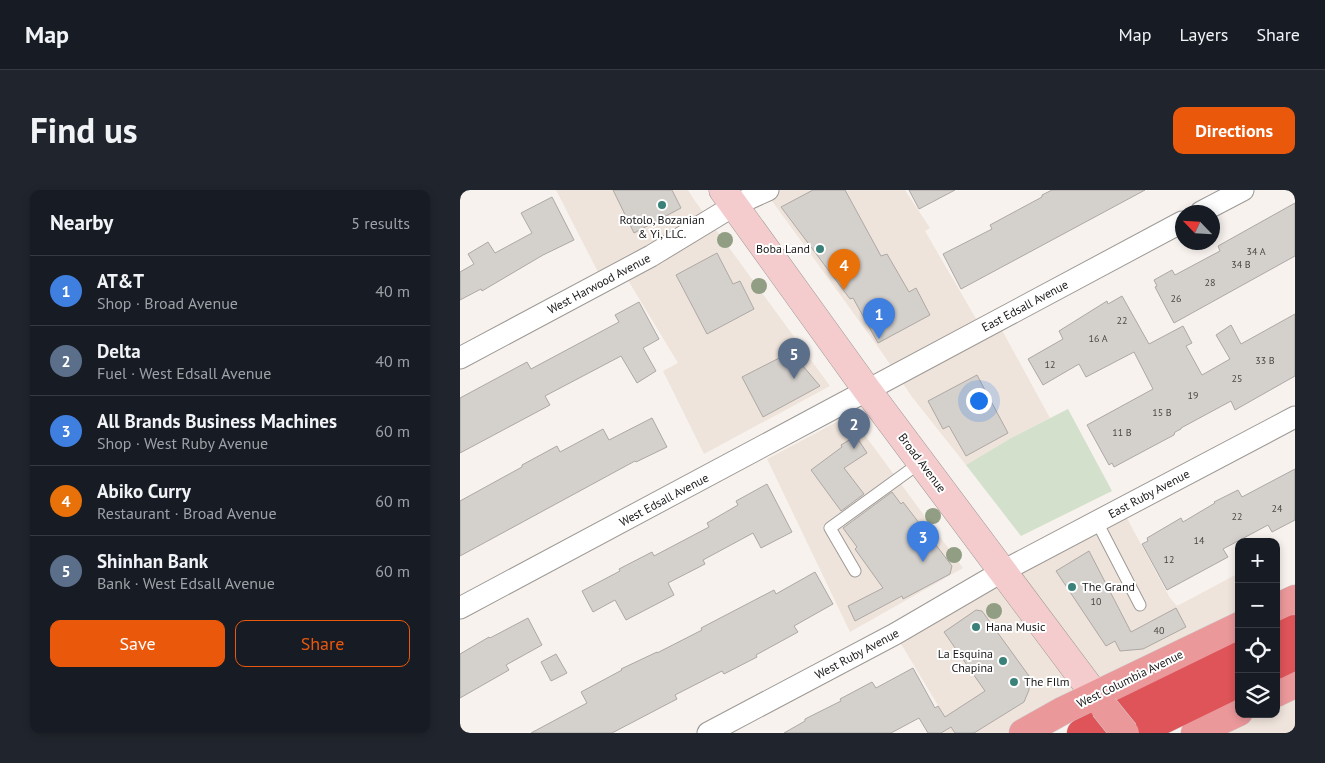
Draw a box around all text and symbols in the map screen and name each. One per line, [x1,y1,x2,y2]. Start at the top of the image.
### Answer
text: Map [25,19,69,50]
text: Map [1119,23,1151,46]
text: Layers [1179,23,1228,46]
text: Share [1256,23,1300,46]
text: Find us [30,107,138,153]
button: Directions [1173,107,1295,154]
marker: Rotolo, Bozanian & Yi, LLC. [656,199,668,211]
north arrow [1175,205,1220,250]
text: Nearby [50,209,113,236]
place label: Rotolo, Bozanian & Yi, LLC. [620,212,705,241]
text: 5 results [351,213,410,233]
place label: Boba Land [756,241,810,256]
marker: Boba Land [814,243,826,255]
house number: 34 A [1246,245,1266,258]
pin: 4 [828,249,860,290]
street label: West Harwood Avenue [545,250,653,317]
house number: 34 B [1231,258,1251,271]
text: AT&T [97,269,144,293]
street label: East Edsall Avenue [979,276,1071,335]
house number: 28 [1205,276,1215,289]
text: 1 [61,281,71,301]
text: 40 m [375,281,410,301]
house number: 26 [1171,292,1181,305]
text: Shop · Broad Avenue [97,293,238,313]
pin: 1 [863,298,895,339]
house number: 22 [1117,314,1127,327]
house number: 16 A [1088,332,1108,345]
pin: 5 [778,338,810,379]
text: Delta [97,339,141,363]
text: 2 [61,351,71,371]
text: 40 m [375,351,410,371]
house number: 33 B [1255,354,1275,367]
house number: 12 [1045,358,1055,371]
text: Fuel · West Edsall Avenue [97,363,271,383]
house number: 25 [1232,372,1242,385]
your location [966,388,992,414]
house number: 19 [1188,389,1198,402]
house number: 15 B [1152,406,1172,419]
pin: 2 [838,408,870,449]
text: All Brands Business Machines [97,409,337,433]
text: 3 [61,421,71,441]
text: 60 m [375,421,410,441]
house number: 11 B [1112,426,1132,439]
street label: Broad Avenue [895,430,950,495]
text: Shop · West Ruby Avenue [97,433,268,453]
street label: East Ruby Avenue [1106,466,1192,521]
street label: West Edsall Avenue [617,470,711,529]
text: Abiko Curry [97,479,191,503]
text: 4 [61,491,71,511]
text: 60 m [375,491,410,511]
house number: 24 [1272,502,1283,515]
text: Restaurant · Broad Avenue [97,503,277,523]
house number: 22 [1232,510,1242,523]
pin: 3 [907,521,939,562]
house number: 14 [1194,534,1205,547]
map controls [1235,538,1280,718]
button: + [1235,538,1280,583]
text: Shinhan Bank [97,549,208,573]
house number: 12 [1164,553,1174,566]
text: 5 [61,561,71,581]
text: 60 m [375,561,410,581]
text: Bank · West Edsall Avenue [97,573,275,593]
place label: The Grand [1082,579,1135,594]
marker: The Grand [1066,581,1078,593]
button: − [1235,583,1280,628]
house number: 10 [1091,595,1102,608]
place label: Hana Music [986,619,1046,634]
button: Save [50,620,225,667]
button: Share [235,620,410,667]
marker: Hana Music [970,621,982,633]
house number: 40 [1154,624,1165,637]
street label: West Ruby Avenue [812,625,901,682]
button: locate [1235,628,1280,673]
place label: La Esquina Chapina [938,646,993,675]
street label: West Columbia Avenue [1074,646,1185,711]
marker: La Esquina Chapina [997,655,1009,667]
button: layers [1235,673,1280,718]
place label: The FIlm [1024,674,1069,689]
marker: The FIlm [1008,676,1020,688]

